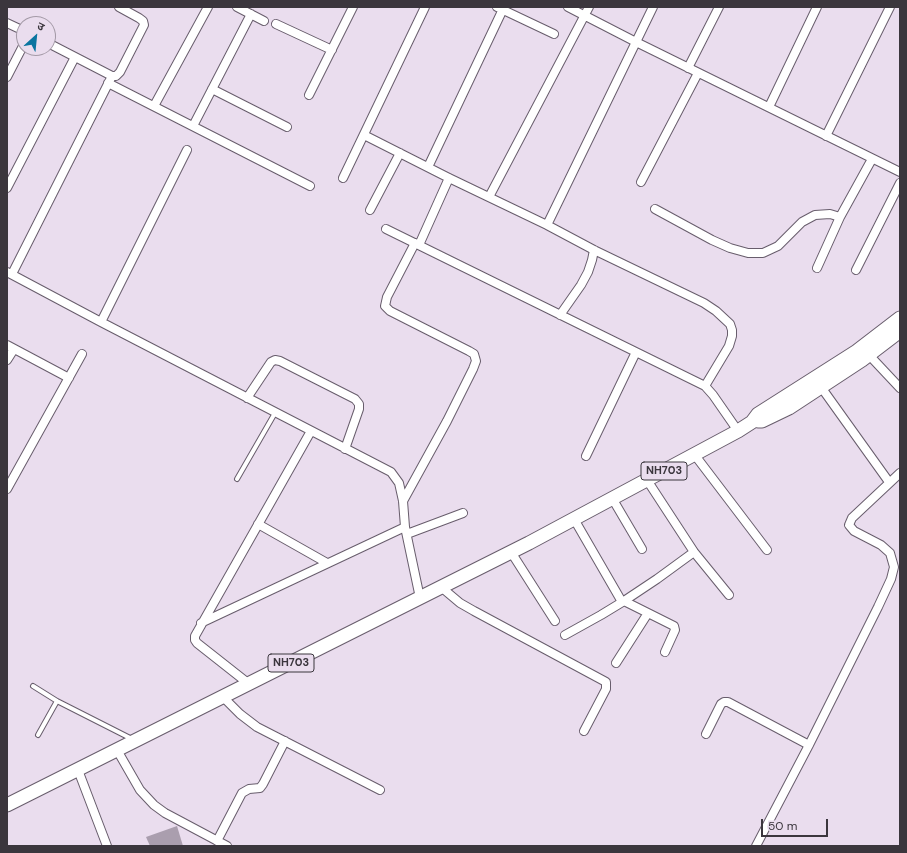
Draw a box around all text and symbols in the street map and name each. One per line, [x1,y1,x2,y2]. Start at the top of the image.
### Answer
north arrow [16,16,56,56]
text: उ [35,19,47,34]
road number: NH703 [641,462,687,480]
road number: NH703 [268,654,314,672]
scale bar [763,811,830,837]
text: 50 m [768,818,797,834]

